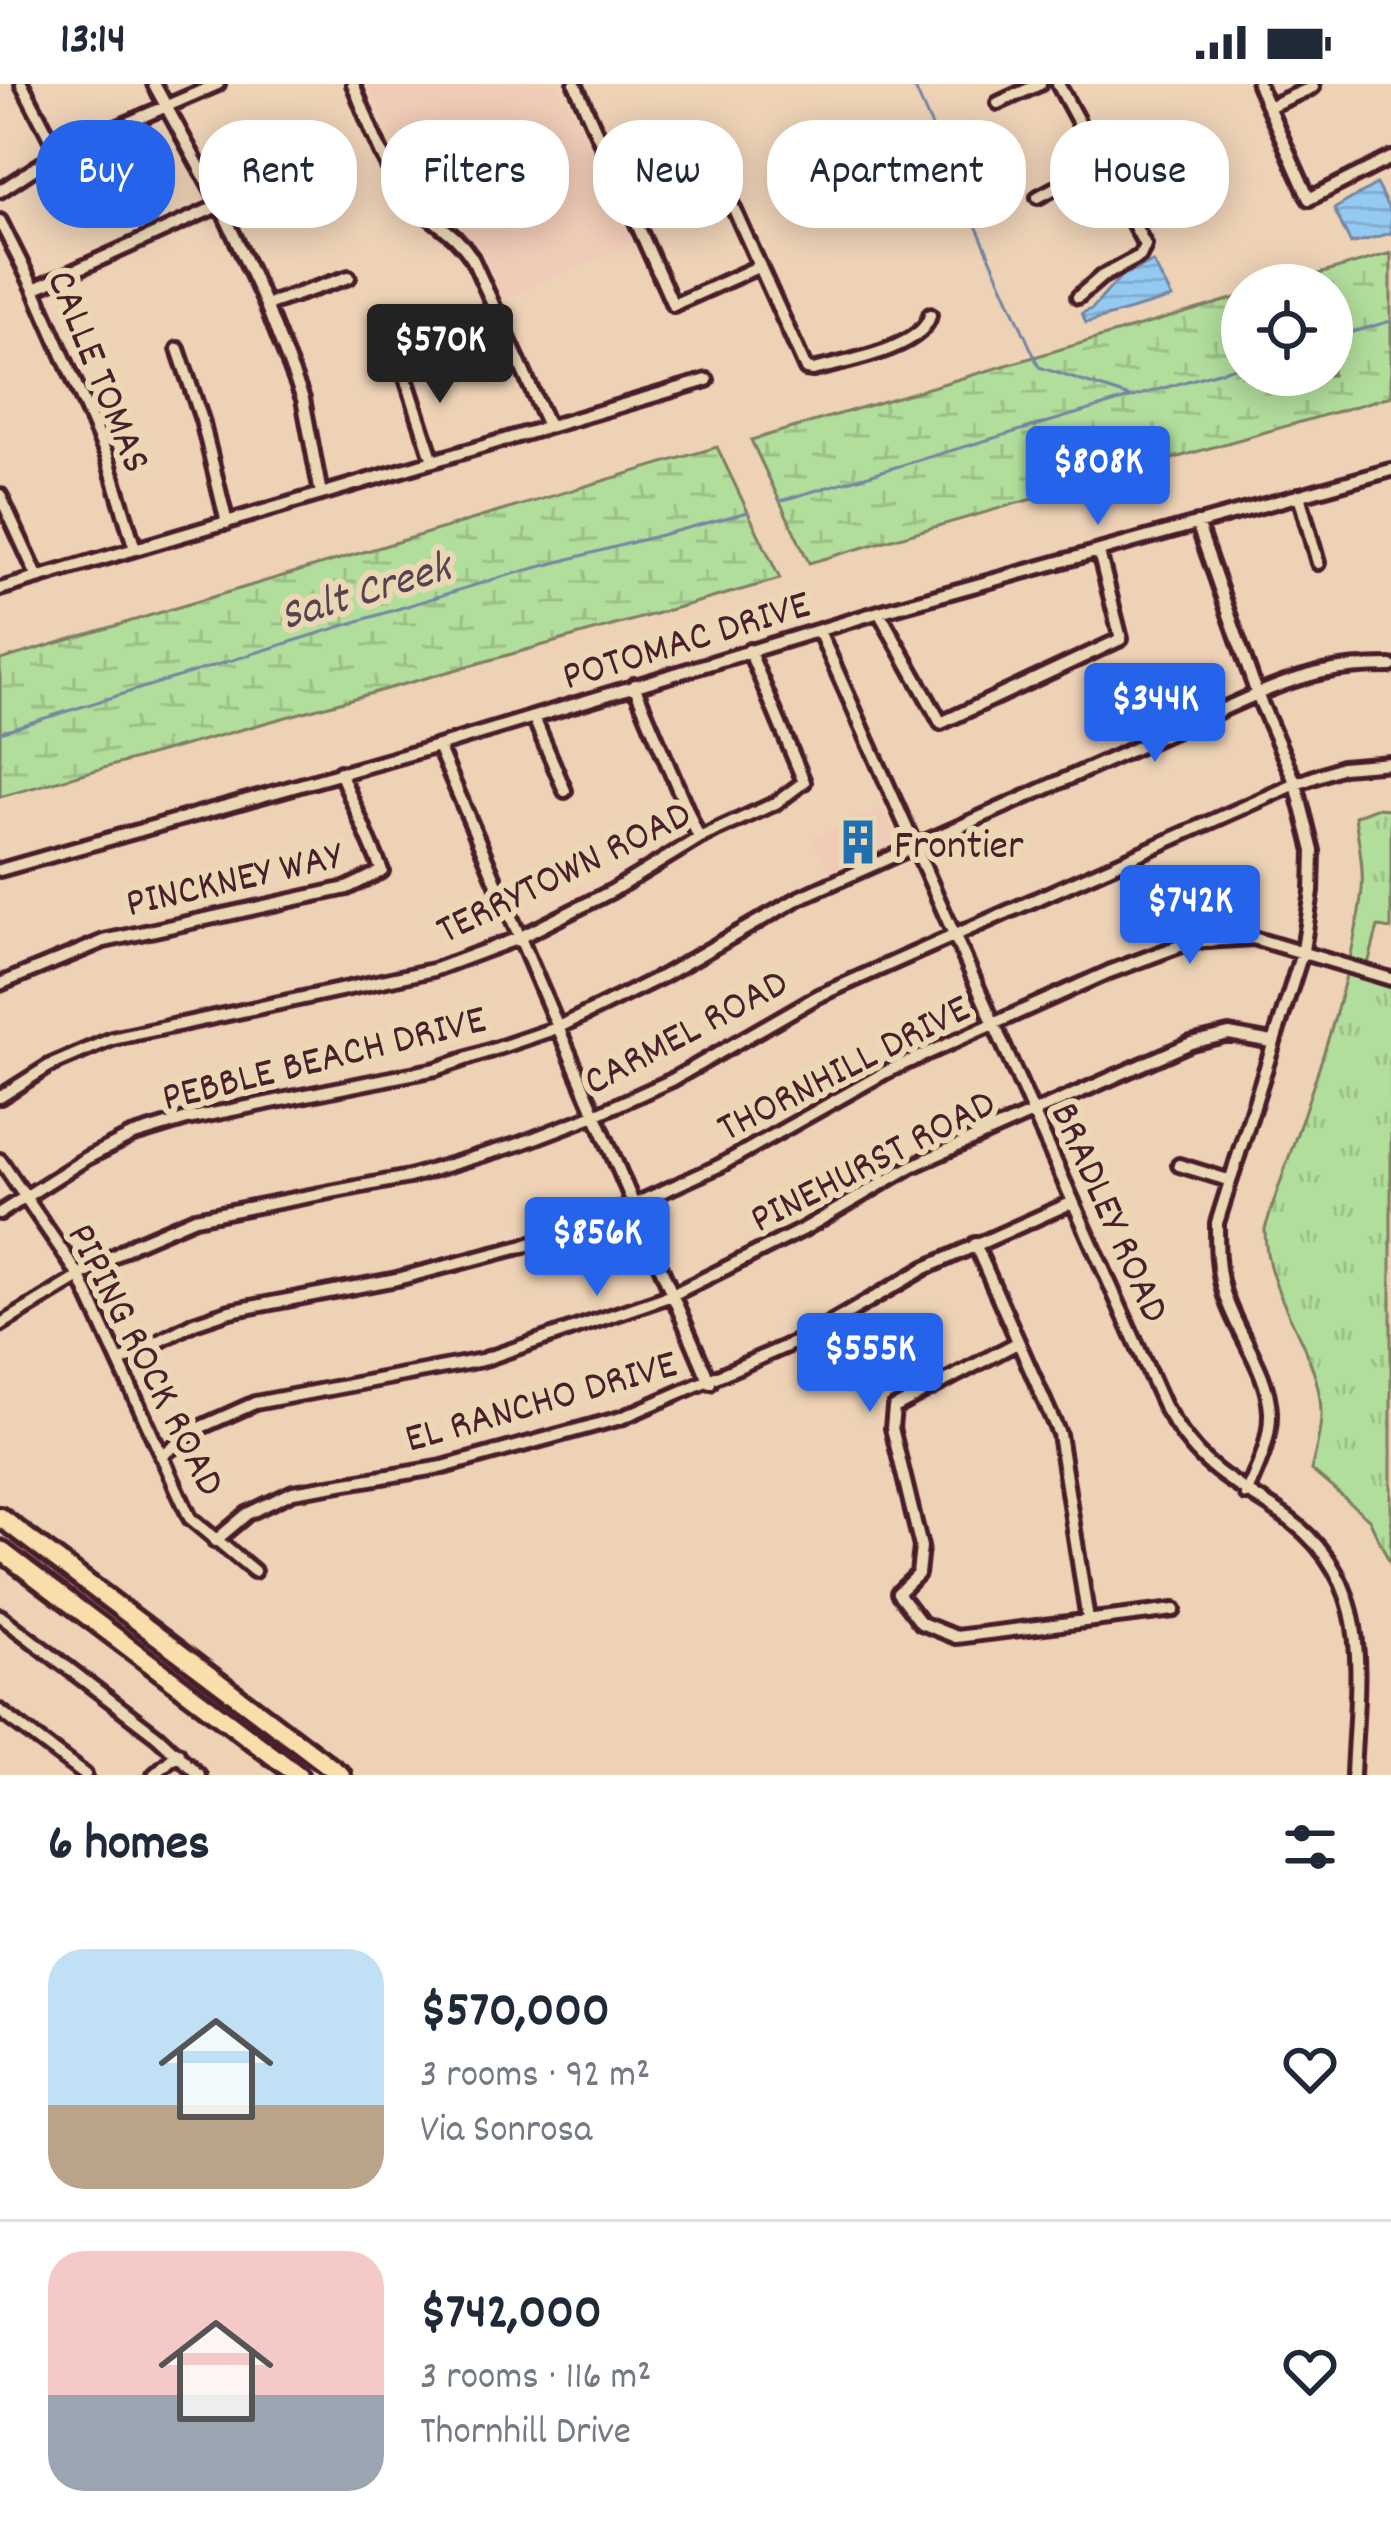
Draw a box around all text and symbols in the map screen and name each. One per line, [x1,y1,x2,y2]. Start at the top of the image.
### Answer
text: 13:14 [60,10,126,74]
chip: Buy [36,120,175,228]
chip: Rent [199,120,357,228]
chip: Filters [381,120,569,228]
chip: New [593,120,743,228]
chip: Apartment [767,120,1026,228]
chip: House [1050,120,1229,228]
street label: CALLE TOMAS [28,262,163,483]
map controls [1221,264,1353,396]
button: locate [1221,264,1353,396]
pin: $570K [356,304,524,406]
text: $570K [394,315,486,370]
pin: $808K [1014,426,1182,528]
text: $808K [1053,437,1143,492]
water label: Salt Creek [273,537,463,651]
street label: POTOMAC DRIVE [556,578,818,710]
pin: $344K [1071,663,1239,765]
text: $344K [1111,674,1199,729]
street label: TERRYTOWN ROAD [428,788,703,963]
building icon: Frontier [833,817,883,867]
place label: Frontier [894,819,1024,879]
street label: PINCKNEY WAY [121,828,350,937]
pin: $742K [1106,865,1274,967]
text: $742K [1147,876,1233,931]
street label: CARMEL ROAD [574,956,800,1114]
street label: THORNHILL DRIVE [708,982,982,1161]
street label: PEBBLE BEACH DRIVE [156,993,493,1131]
street label: PINEHURST ROAD [741,1077,1007,1252]
street label: BRADLEY ROAD [1031,1094,1182,1334]
pin: $856K [513,1197,681,1299]
text: $856K [552,1208,642,1263]
street label: PIPING ROCK ROAD [48,1214,237,1508]
pin: $555K [786,1313,954,1415]
text: $555K [824,1324,916,1379]
street label: EL RANCHO DRIVE [399,1337,685,1472]
text: 6 homes [48,1811,210,1883]
icon: filters [1277,1814,1343,1880]
text: $570,000 [420,1978,610,2050]
icon: home [144,1997,288,2141]
icon: heart [1277,2036,1343,2102]
text: 3 rooms · 92 m² [420,2050,650,2105]
text: Via Sonrosa [420,2105,592,2160]
text: $742,000 [420,2280,602,2352]
icon: home [144,2299,288,2443]
icon: heart [1277,2338,1343,2404]
text: 3 rooms · 116 m² [420,2352,652,2407]
text: Thornhill Drive [420,2407,631,2462]

